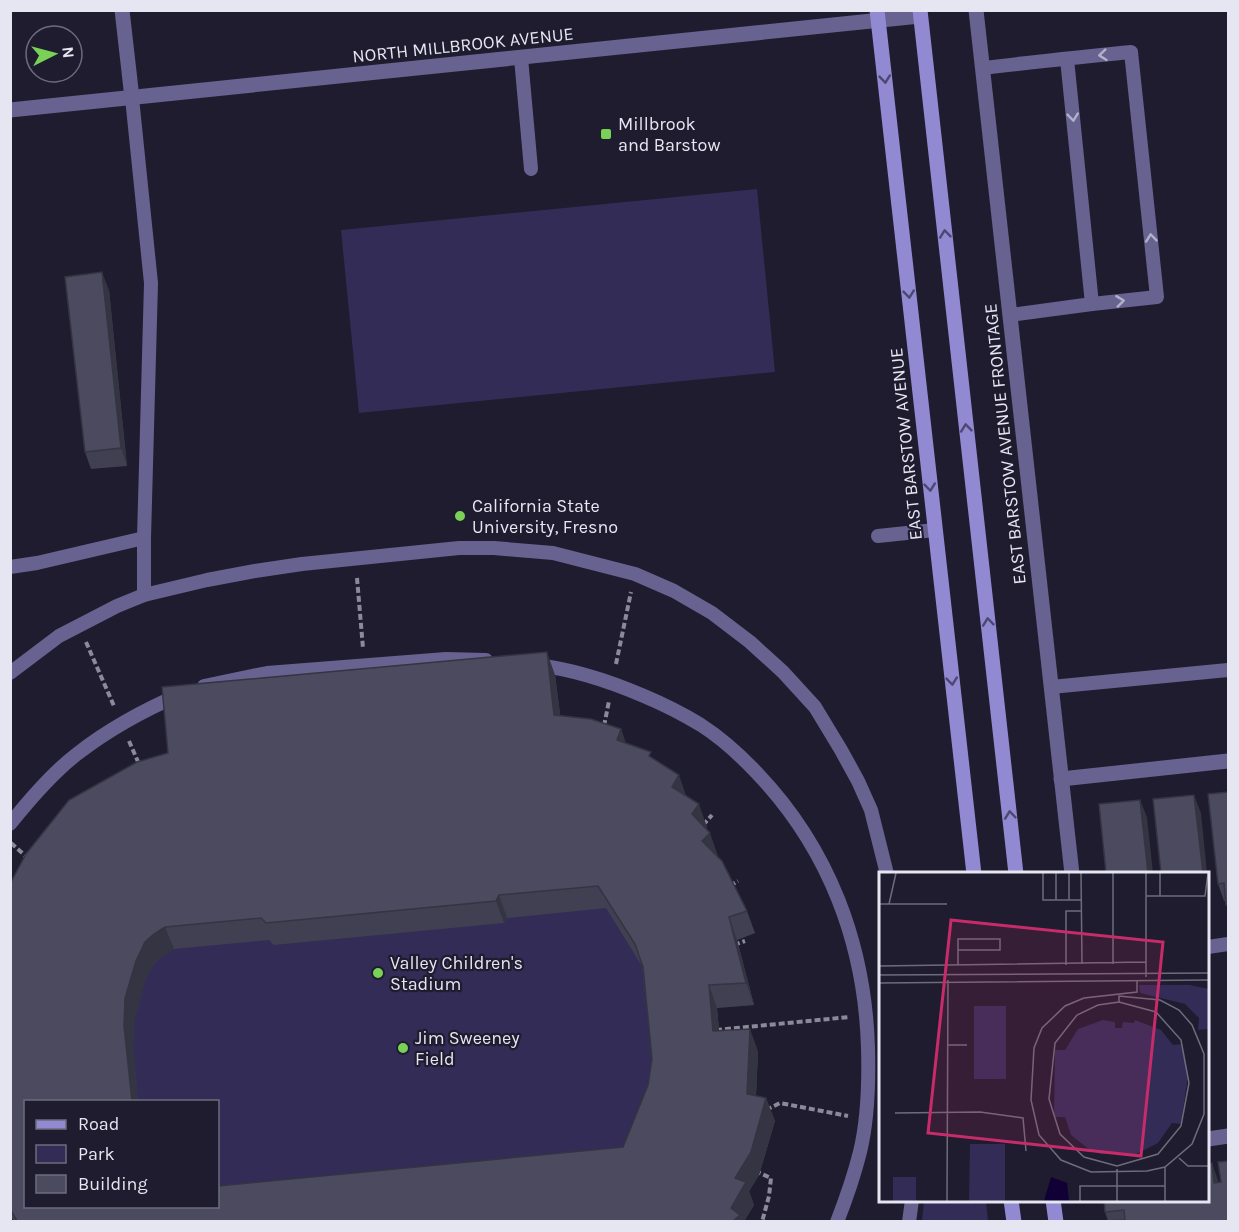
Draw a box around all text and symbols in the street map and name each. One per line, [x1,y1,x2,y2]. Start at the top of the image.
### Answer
street label: NORTH MILLBROOK AVENUE [351,22,575,68]
north arrow [24,24,84,84]
text: N [58,46,78,59]
one-way arrow [1099,48,1108,60]
one-way arrow [878,74,891,83]
one-way arrow [1066,112,1079,121]
place label: Millbrook and Barstow [618,113,720,156]
marker: Millbrook and Barstow [599,127,613,141]
one-way arrow [939,229,952,239]
one-way arrow [1145,234,1158,243]
one-way arrow [902,289,915,298]
one-way arrow [1116,295,1125,308]
street label: EAST BARSTOW AVENUE FRONTAGE [979,302,1031,586]
street label: EAST BARSTOW AVENUE [885,347,927,541]
one-way arrow [961,423,973,432]
one-way arrow [924,483,936,492]
place label: California State University, Fresno [472,495,618,538]
marker: California State University, Fresno [453,509,467,523]
one-way arrow [982,617,995,626]
one-way arrow [945,677,958,686]
one-way arrow [1004,811,1017,820]
inset map [879,872,1209,1202]
place label: Valley Children's Stadium [390,952,523,995]
marker: Valley Children's Stadium [371,966,385,980]
place label: Jim Sweeney Field [415,1027,520,1070]
marker: Jim Sweeney Field [396,1041,410,1055]
legend [24,1100,219,1208]
text: Road [78,1113,119,1135]
text: Park [78,1143,115,1165]
text: Building [78,1173,148,1195]

